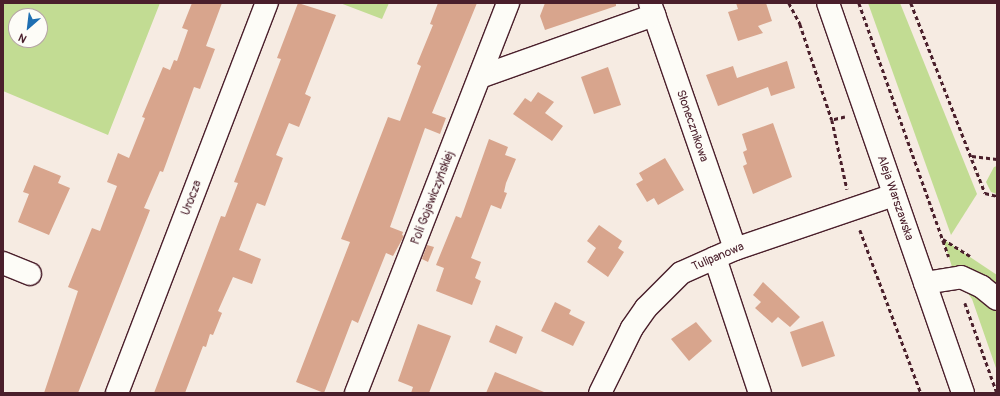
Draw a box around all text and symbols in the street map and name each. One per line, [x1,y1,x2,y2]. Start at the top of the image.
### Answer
north arrow [8,8,48,48]
text: N [16,31,29,46]
street label: Słonecznikowa [673,88,711,164]
street label: Poli Gojawiczyńskiej [409,149,457,247]
street label: Aleja Warszawska [874,154,916,242]
street label: Urocza [179,178,205,218]
street label: Tulipanowa [690,240,746,274]

